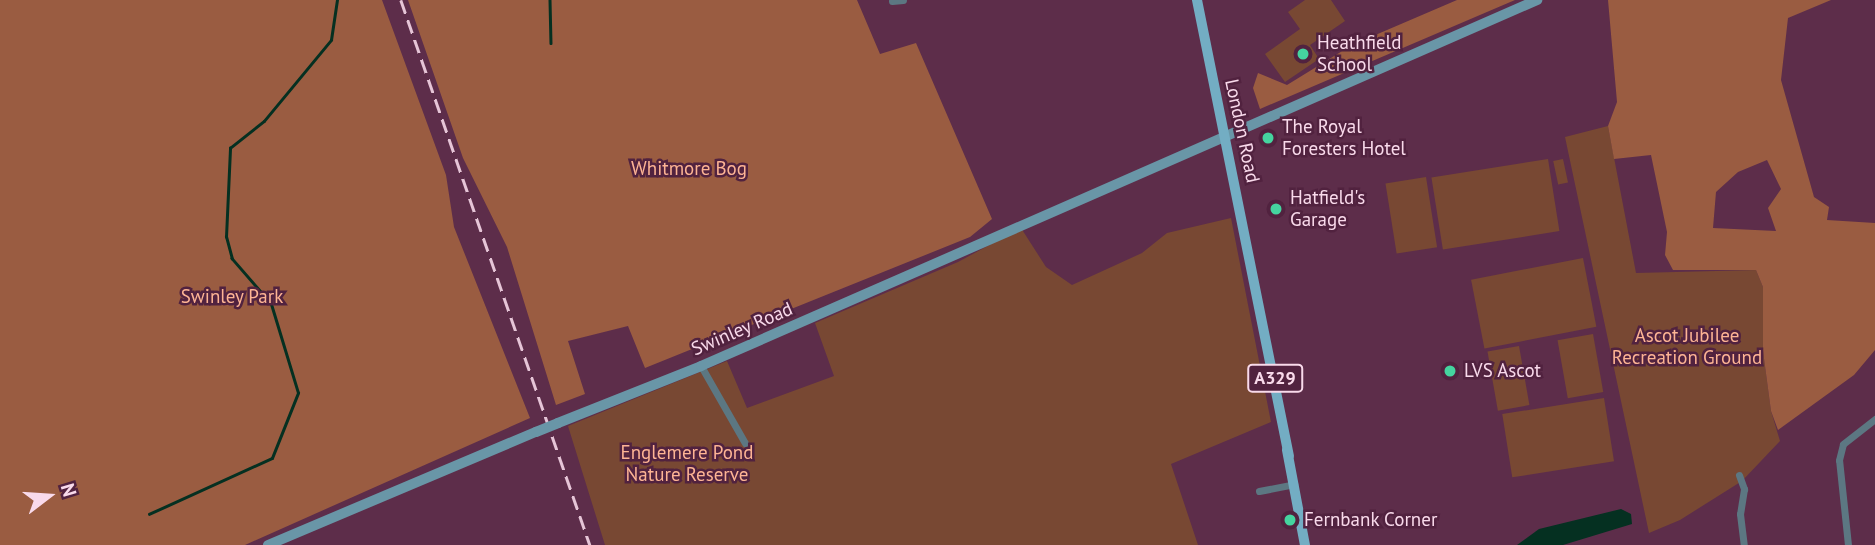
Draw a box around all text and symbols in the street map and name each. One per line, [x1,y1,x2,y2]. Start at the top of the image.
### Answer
place label: Heathfield School [1317,32,1401,76]
marker: Heathfield School [1295,46,1311,62]
street label: London Road [1220,77,1264,185]
place label: The Royal Foresters Hotel [1282,116,1406,160]
marker: The Royal Foresters Hotel [1260,130,1276,146]
park label: Whitmore Bog [631,158,747,180]
place label: Hatfield's Garage [1290,187,1365,231]
marker: Hatfield's Garage [1268,201,1284,217]
park label: Swinley Park [180,286,284,308]
street label: Swinley Road [688,297,796,361]
park label: Ascot Jubilee Recreation Ground [1612,325,1762,369]
place label: LVS Ascot [1464,360,1542,382]
marker: LVS Ascot [1442,363,1458,379]
road number: A329 [1247,364,1303,392]
park label: Englemere Pond Nature Reserve [621,442,753,486]
north arrow [14,461,84,531]
text: N [56,480,82,499]
place label: Fernbank Corner [1304,509,1438,531]
marker: Fernbank Corner [1282,512,1298,528]

